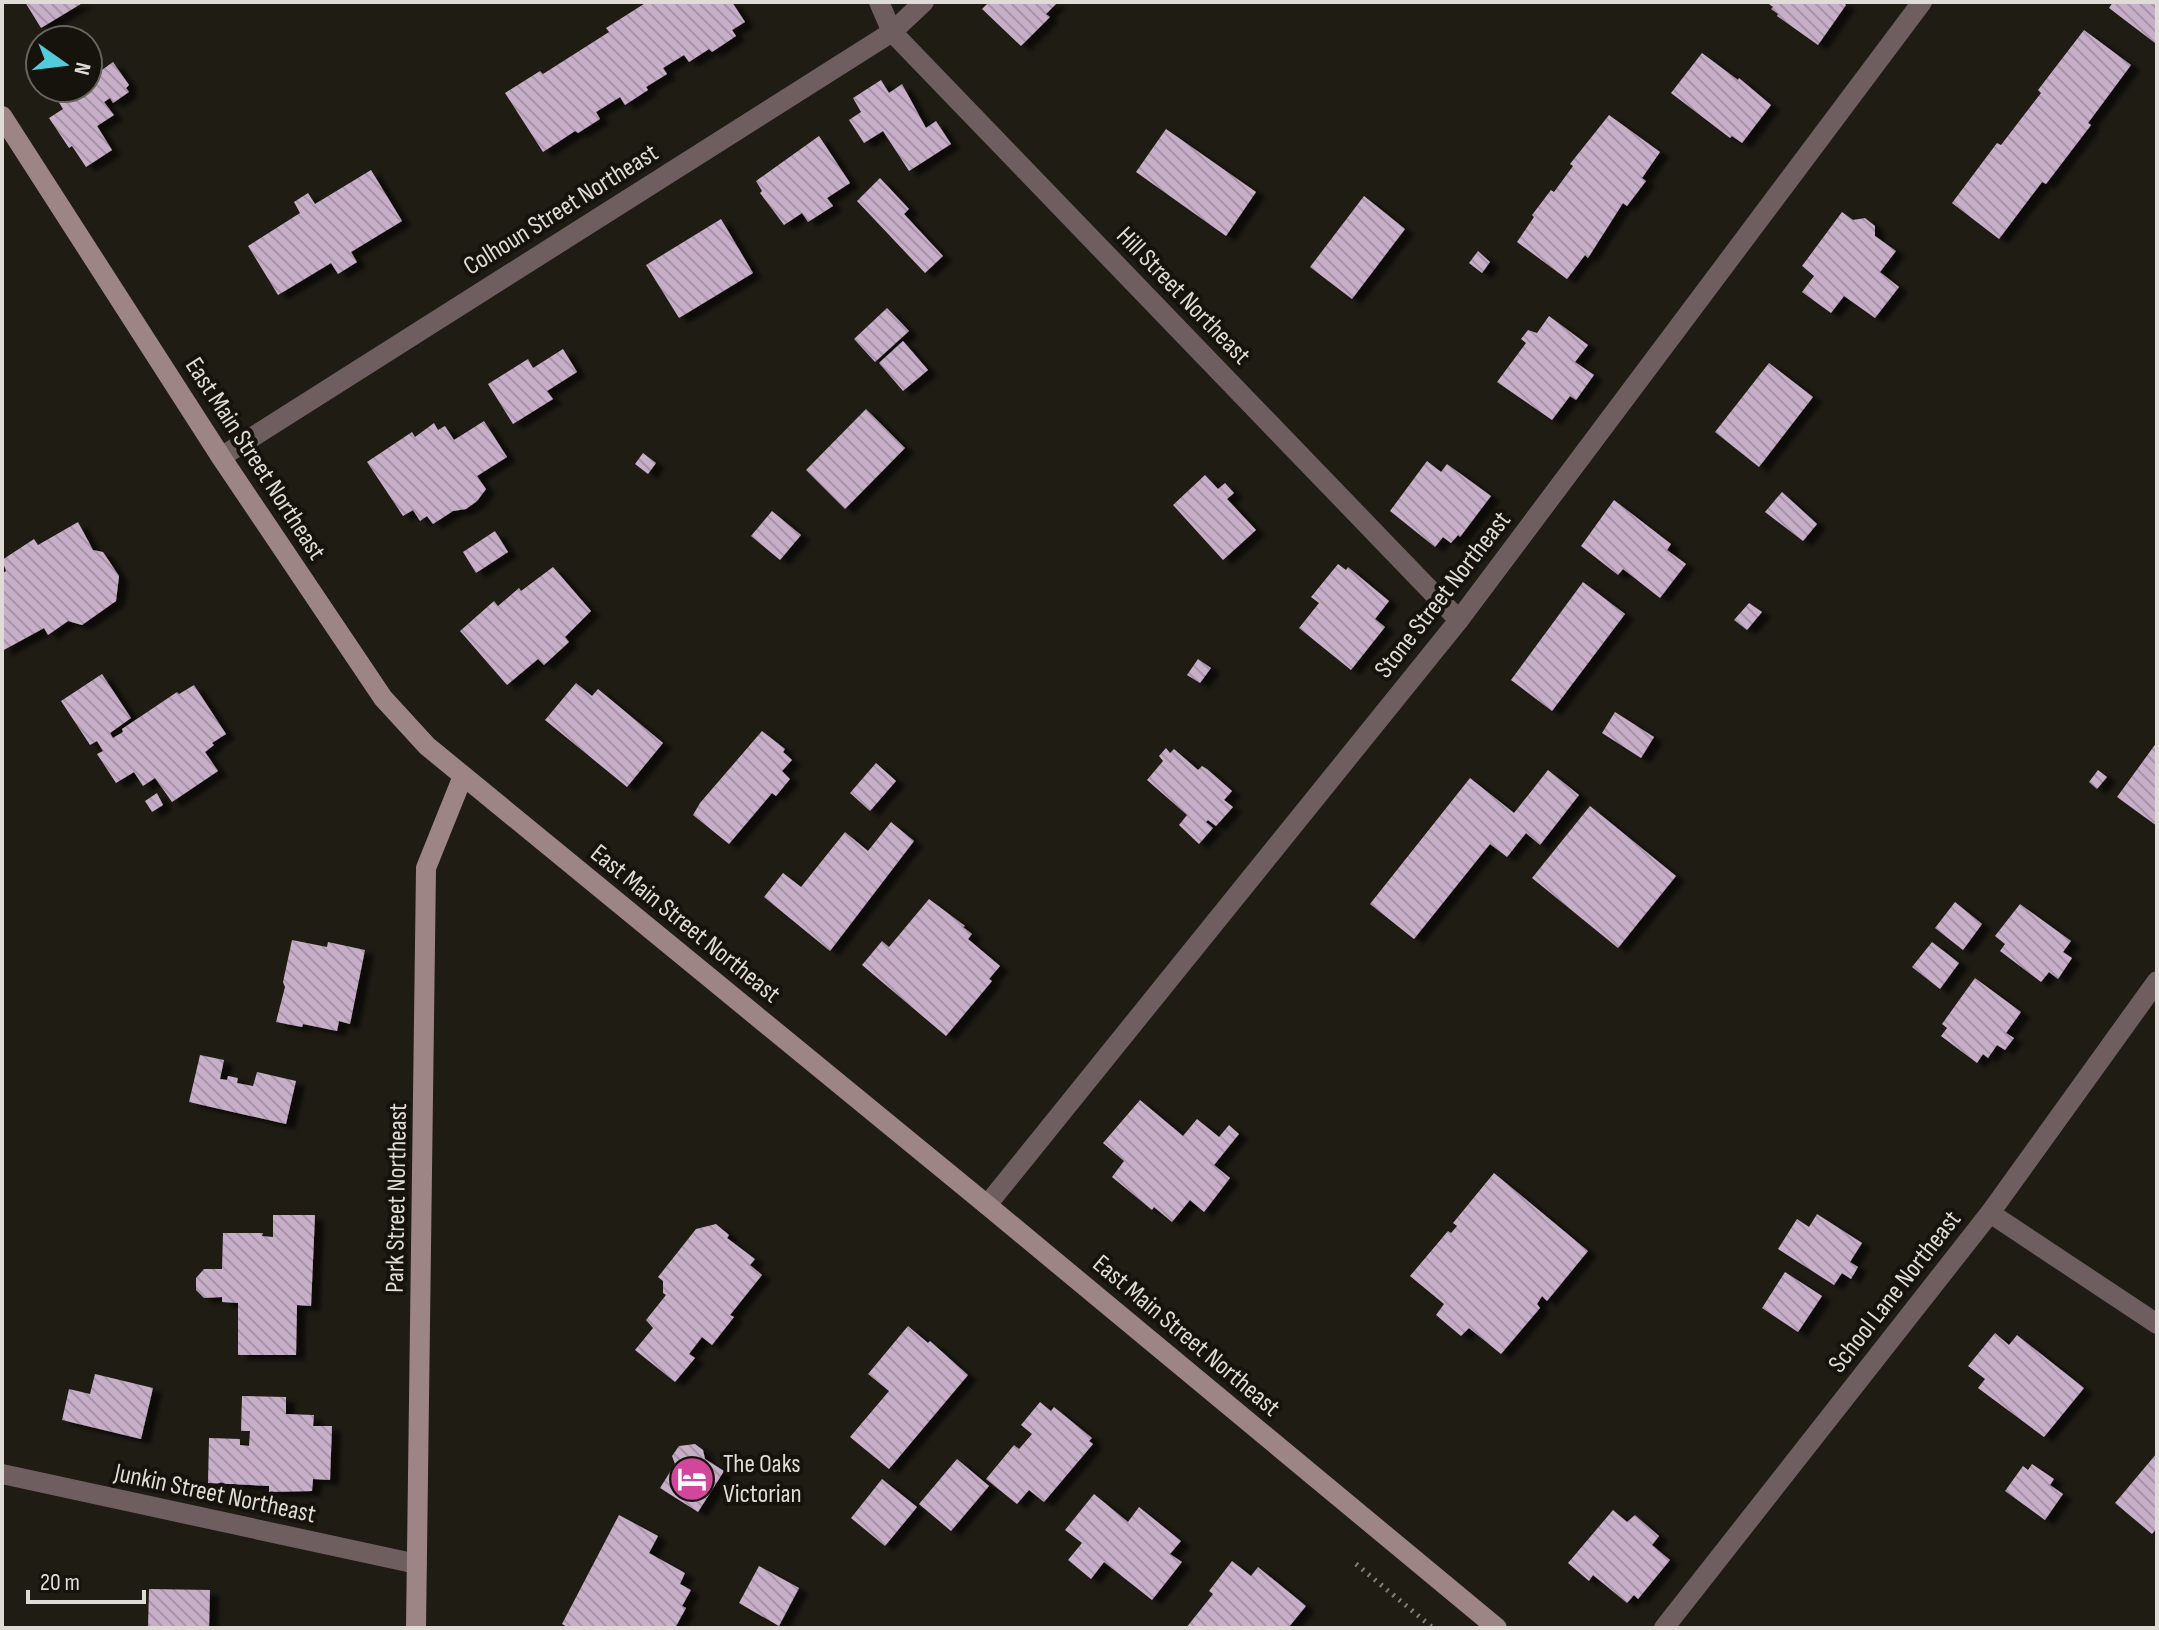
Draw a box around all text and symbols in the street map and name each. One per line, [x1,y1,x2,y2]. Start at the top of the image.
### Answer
north arrow [24,24,104,104]
text: N [67,60,96,77]
street label: Colhoun Street Northeast [458,138,664,282]
street label: Hill Street Northeast [1110,221,1257,371]
street label: East Main Street Northeast [178,352,332,566]
street label: Stone Street Northeast [1368,505,1518,685]
street label: East Main Street Northeast [584,838,786,1010]
street label: Park Street Northeast [380,1103,414,1293]
street label: School Lane Northeast [1822,1205,1968,1379]
street label: East Main Street Northeast [1086,1249,1286,1423]
place label: The Oaks Victorian [723,1449,802,1510]
hotel icon: The Oaks Victorian [668,1455,716,1503]
street label: Junkin Street Northeast [111,1457,319,1530]
scale bar [28,1554,144,1604]
text: 20 m [40,1568,80,1597]

